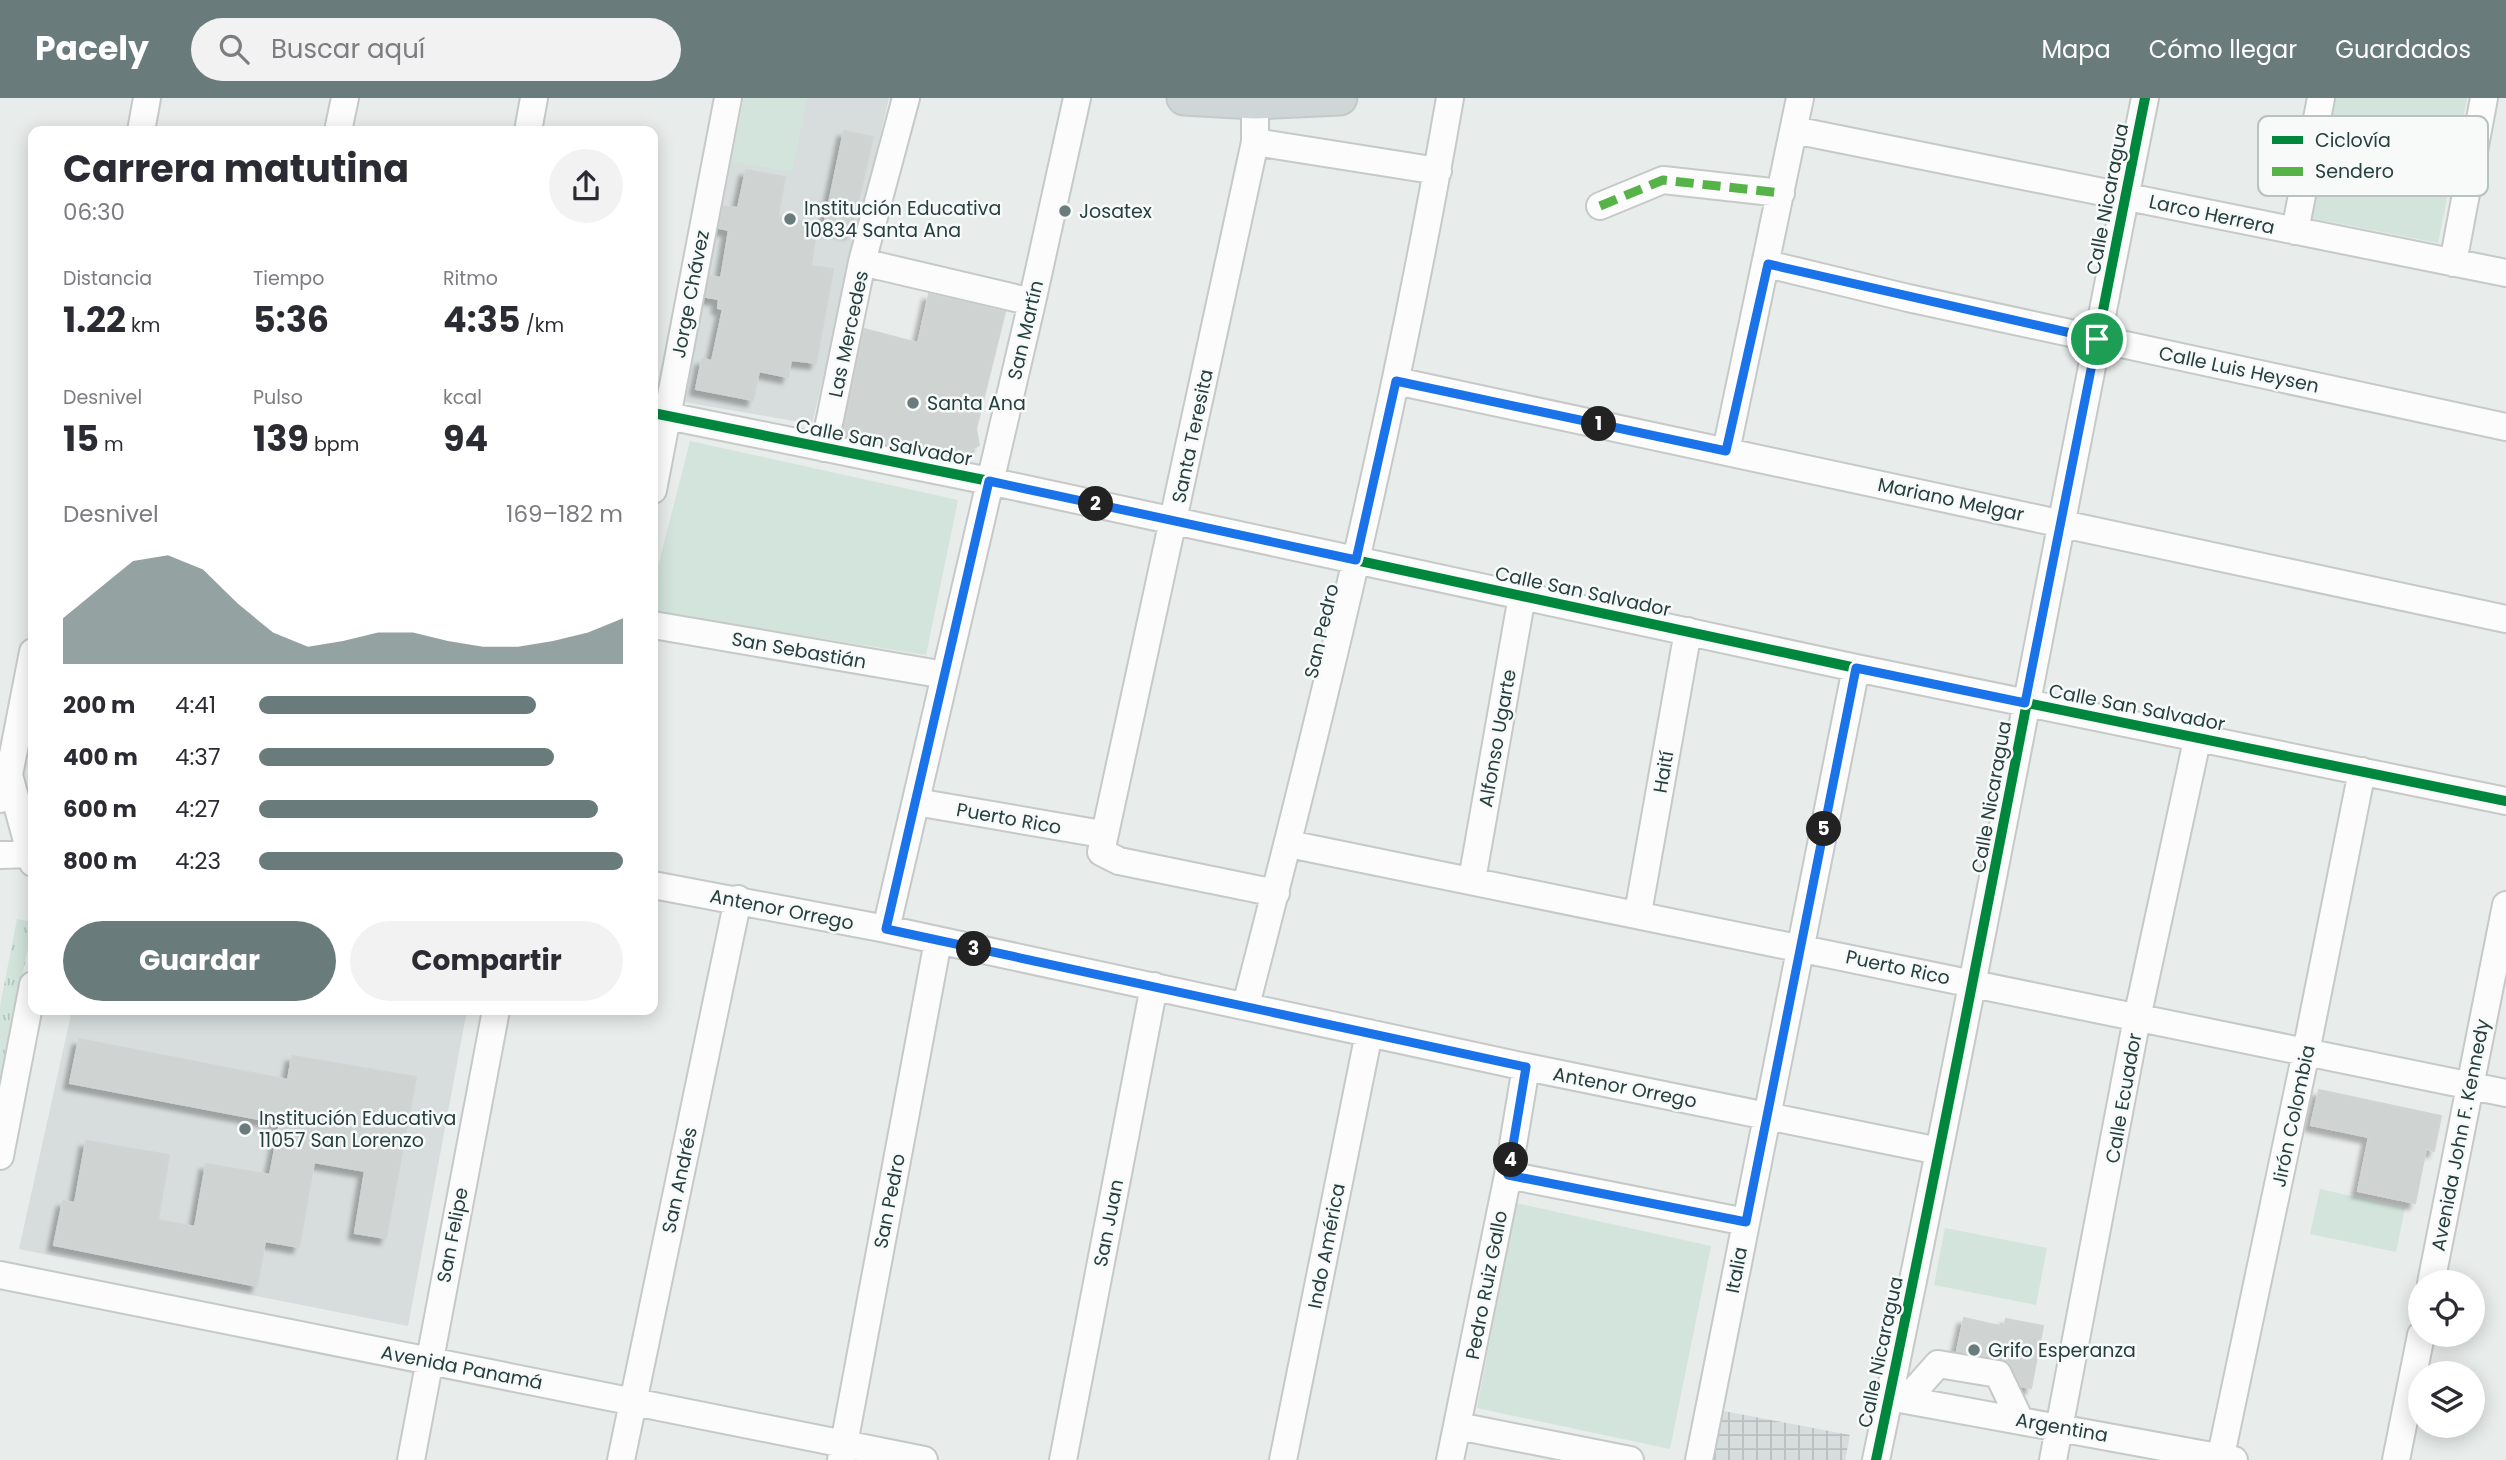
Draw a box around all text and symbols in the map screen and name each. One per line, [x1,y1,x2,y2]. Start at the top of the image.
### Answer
search box [191,18,681,81]
text: Pacely [35,25,149,72]
icon: search [215,30,253,68]
text: Buscar aquí [271,31,425,67]
text: Mapa [2041,33,2111,66]
text: Cómo llegar [2149,33,2297,66]
text: Guardados [2335,33,2471,66]
legend [2258,116,2488,196]
street label: Calle Nicaragua [2080,121,2135,277]
text: Ciclovía [2315,127,2391,154]
text: Carrera matutina [63,142,409,195]
button: share [549,149,623,223]
text: Sendero [2315,158,2394,185]
street label: Larco Herrera [2147,188,2277,241]
place label: Institución Educativa 10834 Santa Ana [804,195,1001,244]
text: 06:30 [63,196,125,228]
place label: Josatex [1079,198,1152,225]
marker: Josatex [1057,203,1073,219]
marker: Institución Educativa 10834 Santa Ana [782,211,798,227]
street label: Jorge Chávez [665,228,716,360]
text: Distancia [63,265,152,292]
text: Tiempo [253,265,324,292]
text: Ritmo [443,265,498,292]
street label: Las Mercedes [822,268,875,400]
street label: San Martín [1001,278,1050,382]
text: 1.22 [63,295,126,344]
text: 5:36 [253,295,329,344]
text: 4:35 [443,295,521,344]
pin [2067,309,2127,369]
text: km [126,312,160,339]
text: /km [521,312,564,339]
icon: arrive [2078,320,2116,358]
street label: Calle Luis Heysen [2156,339,2322,400]
street label: Santa Teresita [1165,367,1220,506]
text: Desnivel [63,384,142,411]
text: Pulso [253,384,303,411]
text: kcal [443,384,482,411]
place label: Santa Ana [927,390,1026,417]
marker: Santa Ana [905,395,921,411]
pin: 1 [1582,406,1616,442]
text: 1 [1595,410,1602,437]
street label: Calle San Salvador [793,412,974,473]
text: 15 [63,414,99,463]
text: 139 [253,414,309,463]
text: 94 [443,414,488,463]
text: m [99,431,124,458]
text: bpm [309,431,359,458]
street label: Mariano Melgar [1875,471,2026,528]
pin: 2 [1078,486,1114,522]
text: 2 [1090,490,1101,517]
text: Desnivel [63,498,159,530]
text: 169–182 m [506,498,623,530]
street label: Calle San Salvador [1492,560,1673,623]
street label: San Pedro [1298,581,1345,681]
street label: San Sebastián [729,625,868,676]
street label: Alfonso Ugarte [1472,667,1523,809]
street label: Calle San Salvador [2046,677,2227,738]
text: 200 m [63,689,135,721]
text: 4:41 [175,689,216,721]
street label: Calle Nicaragua [1965,719,2018,875]
text: 400 m [63,741,138,773]
text: 4:37 [175,741,220,773]
street label: Haití [1647,749,1681,795]
text: 600 m [63,793,137,825]
text: 4:27 [175,793,220,825]
street label: Puerto Rico [954,796,1064,841]
pin: 5 [1806,812,1842,846]
text: 5 [1817,815,1830,842]
text: 800 m [63,845,137,877]
text: 4:23 [175,845,221,877]
street label: Antenor Orrego [708,882,856,937]
button: Guardar [63,921,336,1001]
button: Compartir [350,921,623,1001]
pin: 3 [956,932,992,966]
text: 3 [968,935,979,962]
street label: Puerto Rico [1843,943,1953,992]
street label: Avenida John F. Kennedy [2425,1016,2496,1253]
street label: Calle Ecuador [2099,1031,2148,1165]
street label: Jirón Colombia [2265,1042,2322,1190]
street label: Antenor Orrego [1551,1060,1699,1115]
place label: Institución Educativa 11057 San Lorenzo [259,1105,456,1154]
marker: Institución Educativa 11057 San Lorenzo [237,1121,253,1137]
street label: San Andrés [655,1125,704,1236]
pin: 4 [1494,1142,1528,1178]
text: 4 [1504,1146,1517,1173]
street label: San Pedro [867,1151,912,1251]
street label: San Juan [1087,1177,1130,1269]
street label: Indo América [1301,1181,1352,1311]
street label: San Felipe [430,1185,475,1285]
street label: Pedro Ruiz Gallo [1459,1208,1514,1362]
street label: Italia [1719,1245,1754,1296]
map controls [2408,1270,2485,1438]
button: locate [2408,1270,2485,1347]
street label: Calle Nicaragua [1851,1274,1910,1430]
place label: Grifo Esperanza [1988,1337,2136,1364]
street label: Avenida Panamá [379,1339,545,1396]
marker: Grifo Esperanza [1966,1342,1982,1358]
button: layers [2408,1361,2485,1438]
street label: Argentina [2014,1406,2110,1449]

